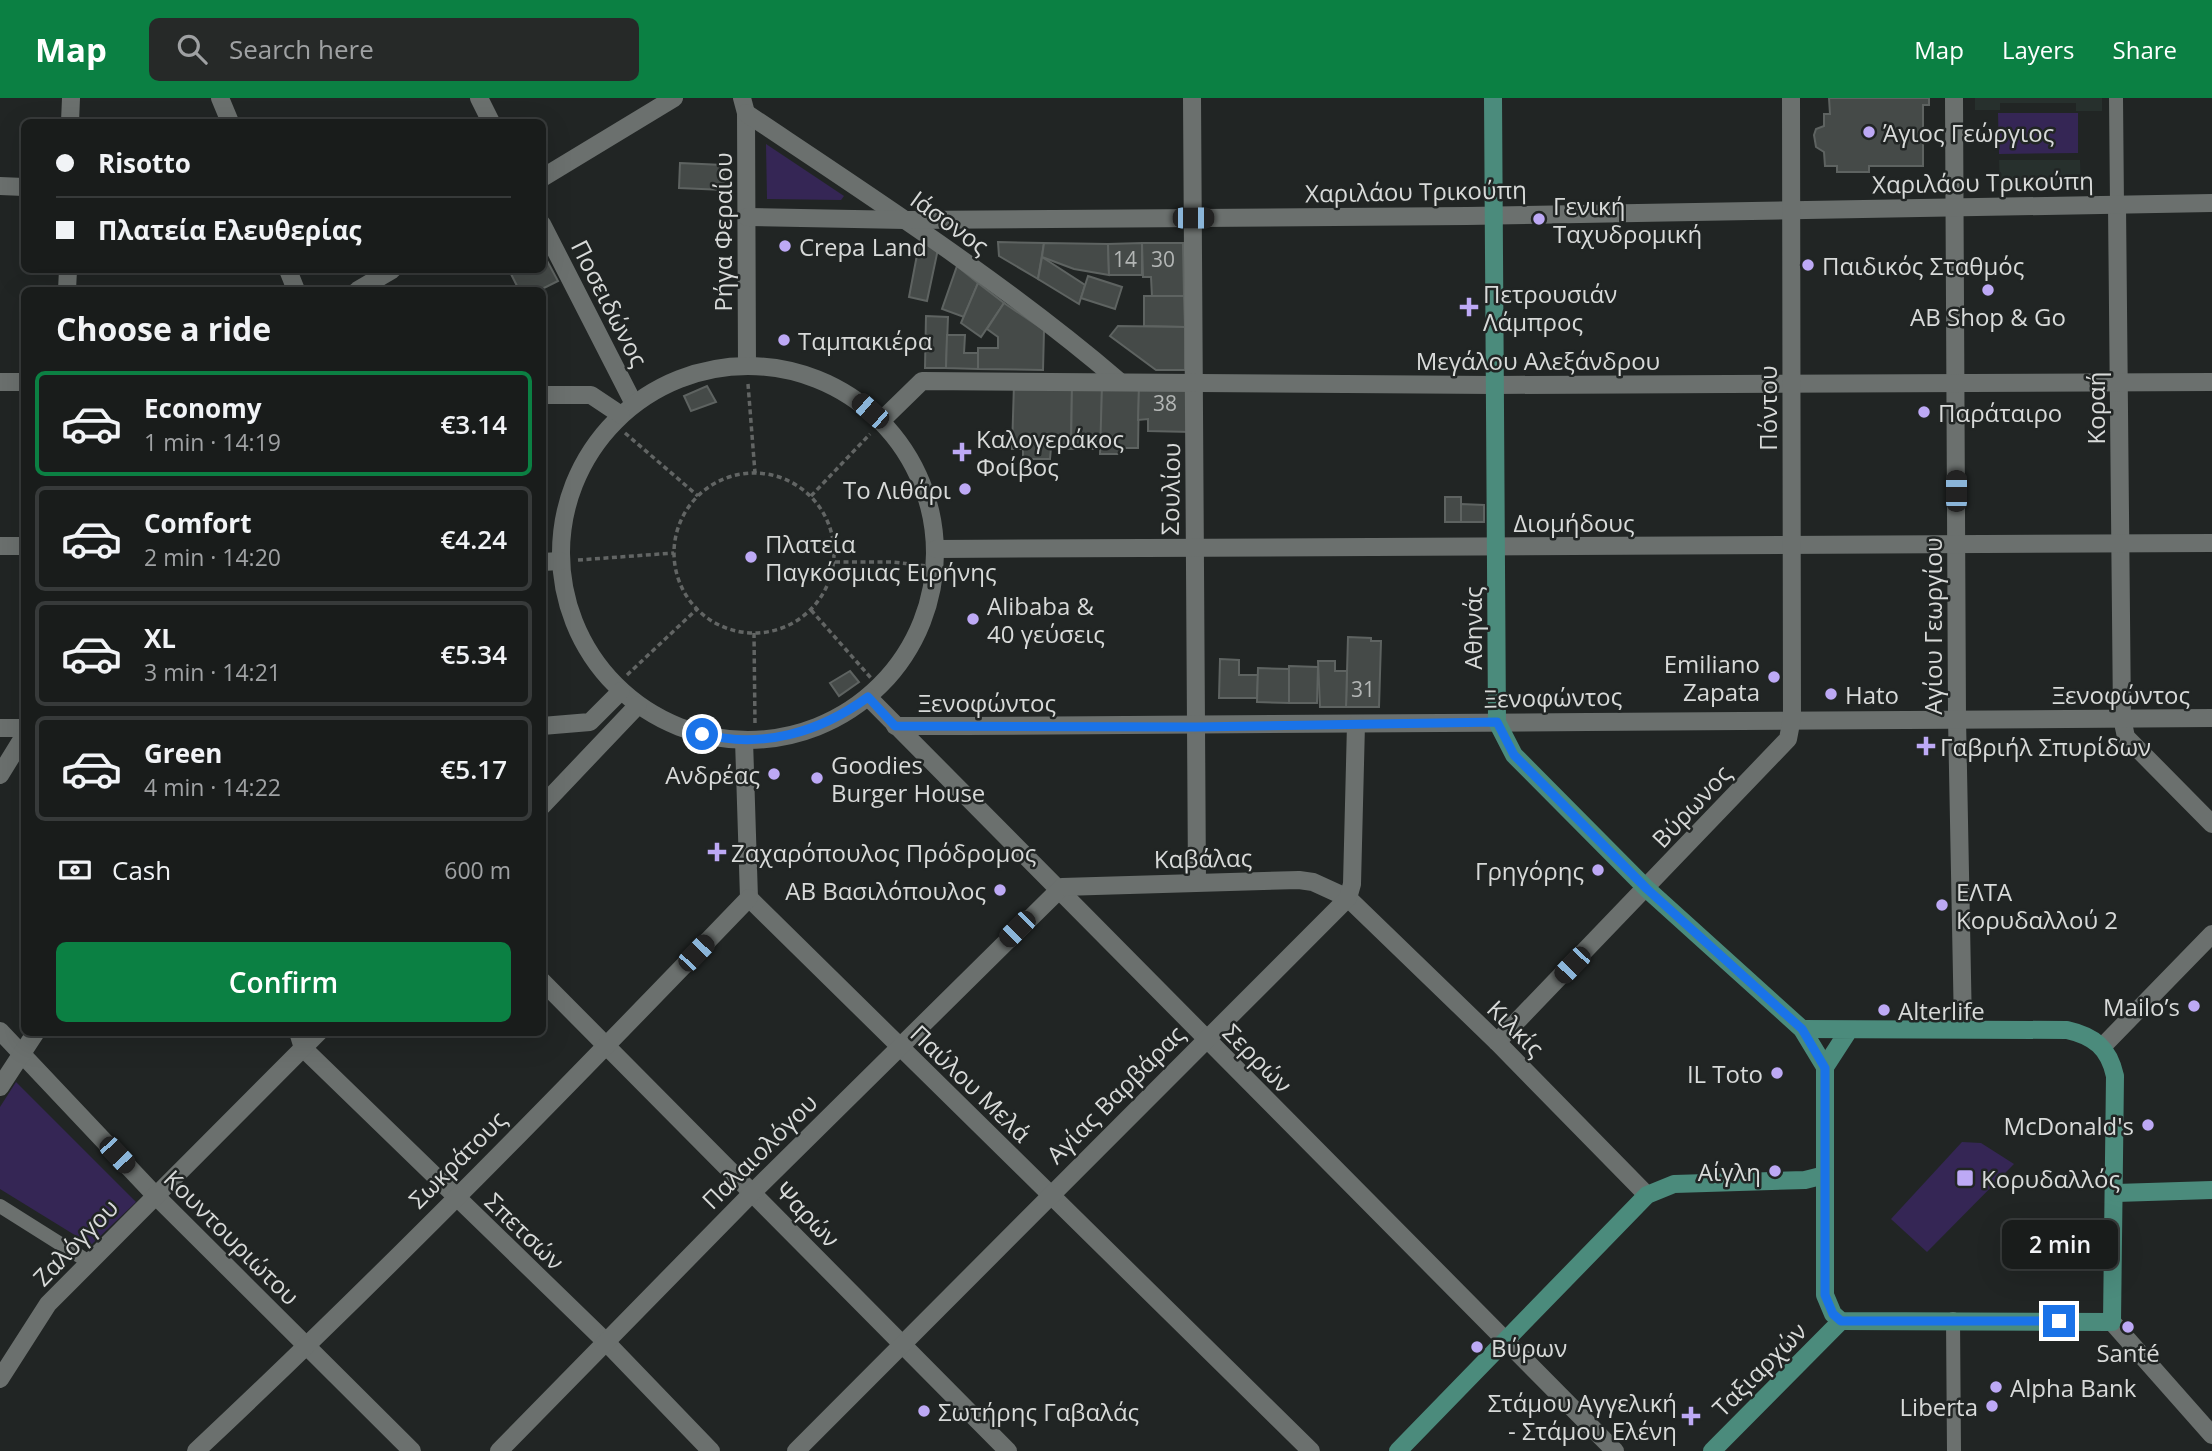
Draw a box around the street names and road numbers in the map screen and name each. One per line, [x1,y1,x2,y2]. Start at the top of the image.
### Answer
street label: Ρήγα Φεραίου [706,152,739,312]
street label: Χαριλάου Τρικούπη [1872,164,2094,200]
street label: Χαριλάου Τρικούπη [1305,173,1527,209]
street label: Ιάσονος [904,182,996,262]
street label: Ποσειδώνος [564,234,656,372]
street label: Μεγάλου Αλεξάνδρου [1416,344,1660,377]
street label: Πόντου [1751,365,1784,451]
street label: Κοραή [2079,372,2112,444]
street label: Σουλίου [1153,442,1187,536]
street label: Διομήδους [1513,506,1635,539]
street label: Αγίου Γεωργίου [1916,537,1949,715]
street label: Αθηνάς [1456,586,1489,670]
street label: Ξενοφώντος [2052,678,2190,711]
street label: Ξενοφώντος [1484,679,1622,715]
street label: Ξενοφώντος [918,686,1056,719]
street label: Βύρωνος [1644,757,1738,855]
street label: Καβάλας [1154,841,1252,875]
street label: Κιλκίς [1480,992,1552,1064]
street label: Σερρών [1216,1016,1300,1100]
street label: Παύλου Μελά [904,1017,1039,1149]
street label: Αγίας Βαρβάρας [1039,1018,1191,1170]
street label: Παλαιολόγου [694,1086,824,1216]
street label: Σωκράτους [401,1103,513,1215]
street label: Κουντουριώτου [157,1162,307,1312]
street label: Ψαρών [768,1174,848,1254]
street label: Σπετσών [478,1185,572,1277]
street label: Ζαλόγγου [25,1191,125,1293]
street label: Ταξιαρχών [1705,1315,1813,1423]

